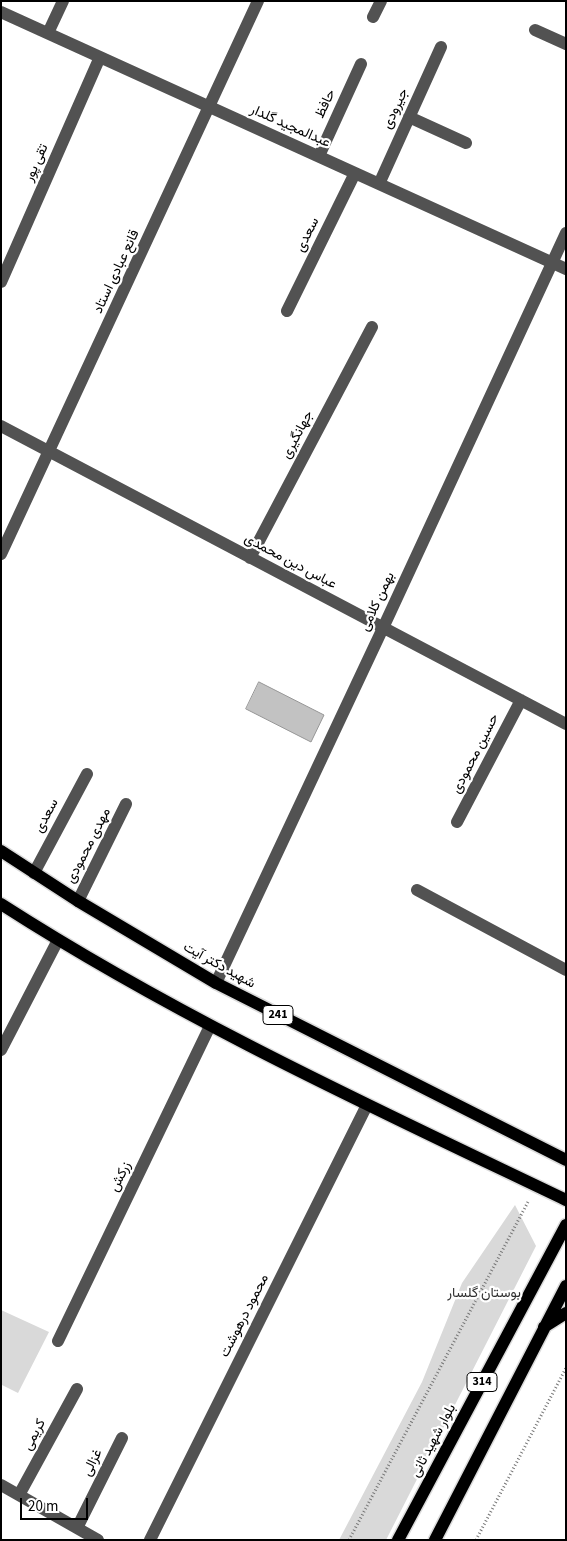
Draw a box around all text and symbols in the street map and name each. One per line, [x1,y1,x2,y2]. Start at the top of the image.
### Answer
street label: جیرودی [379,86,413,132]
street label: حافظ [312,87,340,121]
street label: عبدالمجید گلدار [247,102,333,152]
street label: تقی پور [21,141,53,185]
street label: سعدی [292,215,324,255]
street label: قانع عبادی استاد [90,227,144,317]
street label: جهانگیری [278,408,318,462]
street label: عباس دین محمدی [241,531,339,593]
street label: بهمن کلامی [357,570,399,634]
street label: حسین محمودی [449,711,503,797]
street label: سعدی [31,796,63,836]
street label: مهدی محمودی [63,805,115,887]
street label: شهید دکتر آیت [180,939,258,993]
road number: 241 [263,1006,293,1024]
street label: زرکش [107,1159,135,1195]
street label: محمود درهوشت [217,1272,273,1360]
park label: بوستان گلسار [447,1286,521,1302]
road number: 314 [467,1372,497,1391]
street label: بلوار شهید ثانی [408,1402,460,1480]
street label: کریمی [20,1416,50,1454]
street label: غزالی [79,1447,107,1479]
scale bar [22,1488,90,1520]
text: 20 m [28,1496,58,1517]

